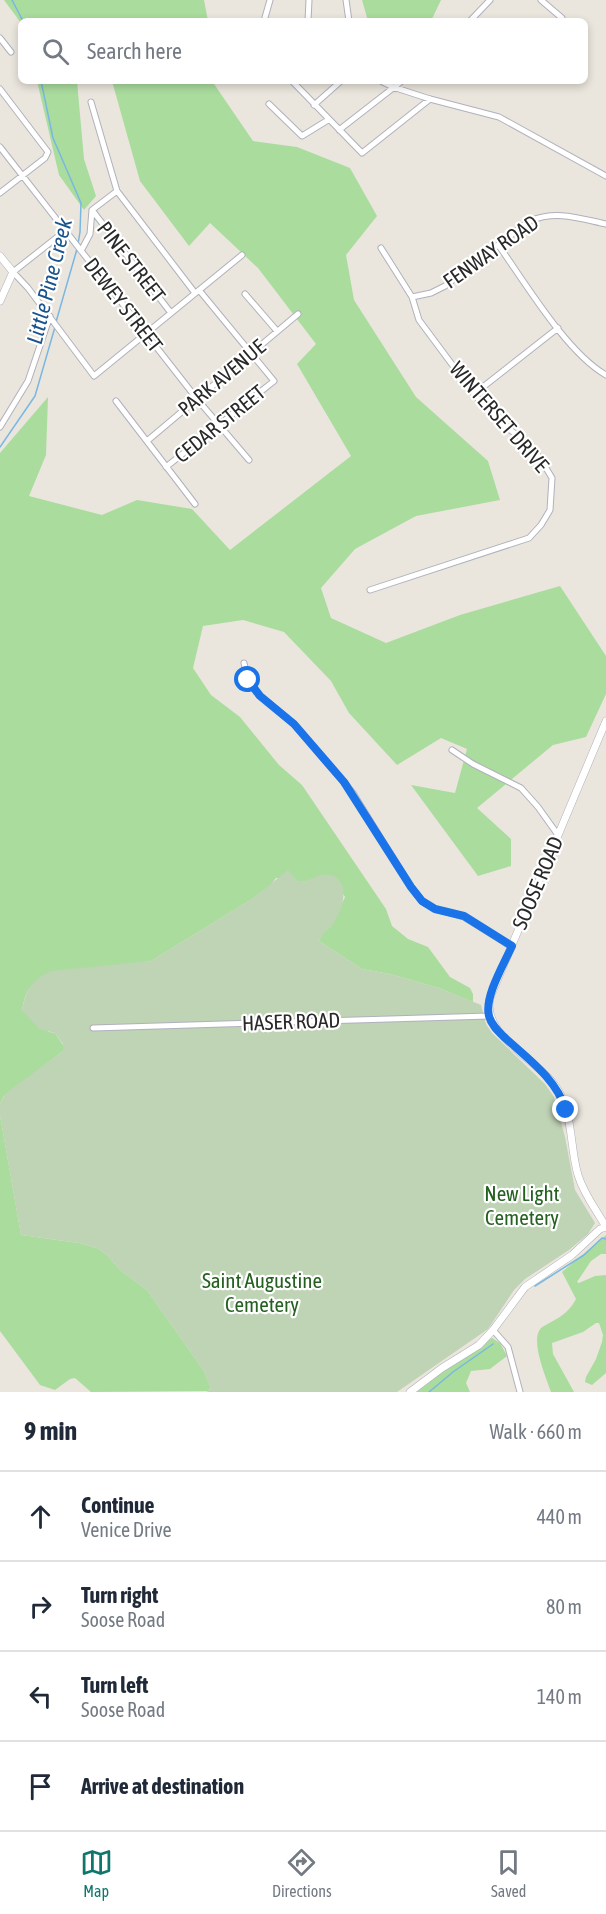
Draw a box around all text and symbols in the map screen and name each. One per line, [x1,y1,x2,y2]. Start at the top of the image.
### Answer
search box [18,18,588,84]
icon: search [39,35,72,68]
text: Search here [87,38,182,64]
street label: FENWAY ROAD [438,210,543,293]
water label: Little Pine Creek [21,215,77,347]
street label: PINE STREET [93,216,171,306]
street label: DEWEY STREET [80,253,168,356]
street label: PARK AVENUE [173,334,270,421]
street label: WINTERSET DRIVE [445,356,554,476]
street label: CEDAR STREET [169,379,269,467]
route start [234,666,260,692]
street label: SOOSE ROAD [507,833,567,933]
street label: HASER ROAD [241,1007,340,1035]
route end [552,1096,578,1122]
park label: New Light Cemetery [484,1181,560,1229]
park label: Saint Augustine Cemetery [202,1268,322,1316]
text: 9 min [24,1416,77,1446]
text: Walk · 660 m [490,1420,582,1443]
text: Continue [81,1492,155,1518]
icon: ahead [24,1500,57,1533]
text: 440 m [537,1505,582,1528]
text: Venice Drive [81,1518,172,1541]
text: Turn right [81,1582,158,1608]
icon: right [24,1590,57,1623]
text: 80 m [546,1595,582,1618]
text: Soose Road [81,1608,165,1631]
text: Turn left [81,1672,148,1698]
icon: left [24,1680,57,1713]
text: 140 m [537,1685,582,1708]
text: Soose Road [81,1698,165,1721]
icon: arrive [24,1770,57,1803]
text: Arrive at destination [81,1773,244,1799]
tab: Map [80,1846,113,1900]
tab: Directions [272,1846,332,1900]
tab: Saved [491,1846,526,1900]

